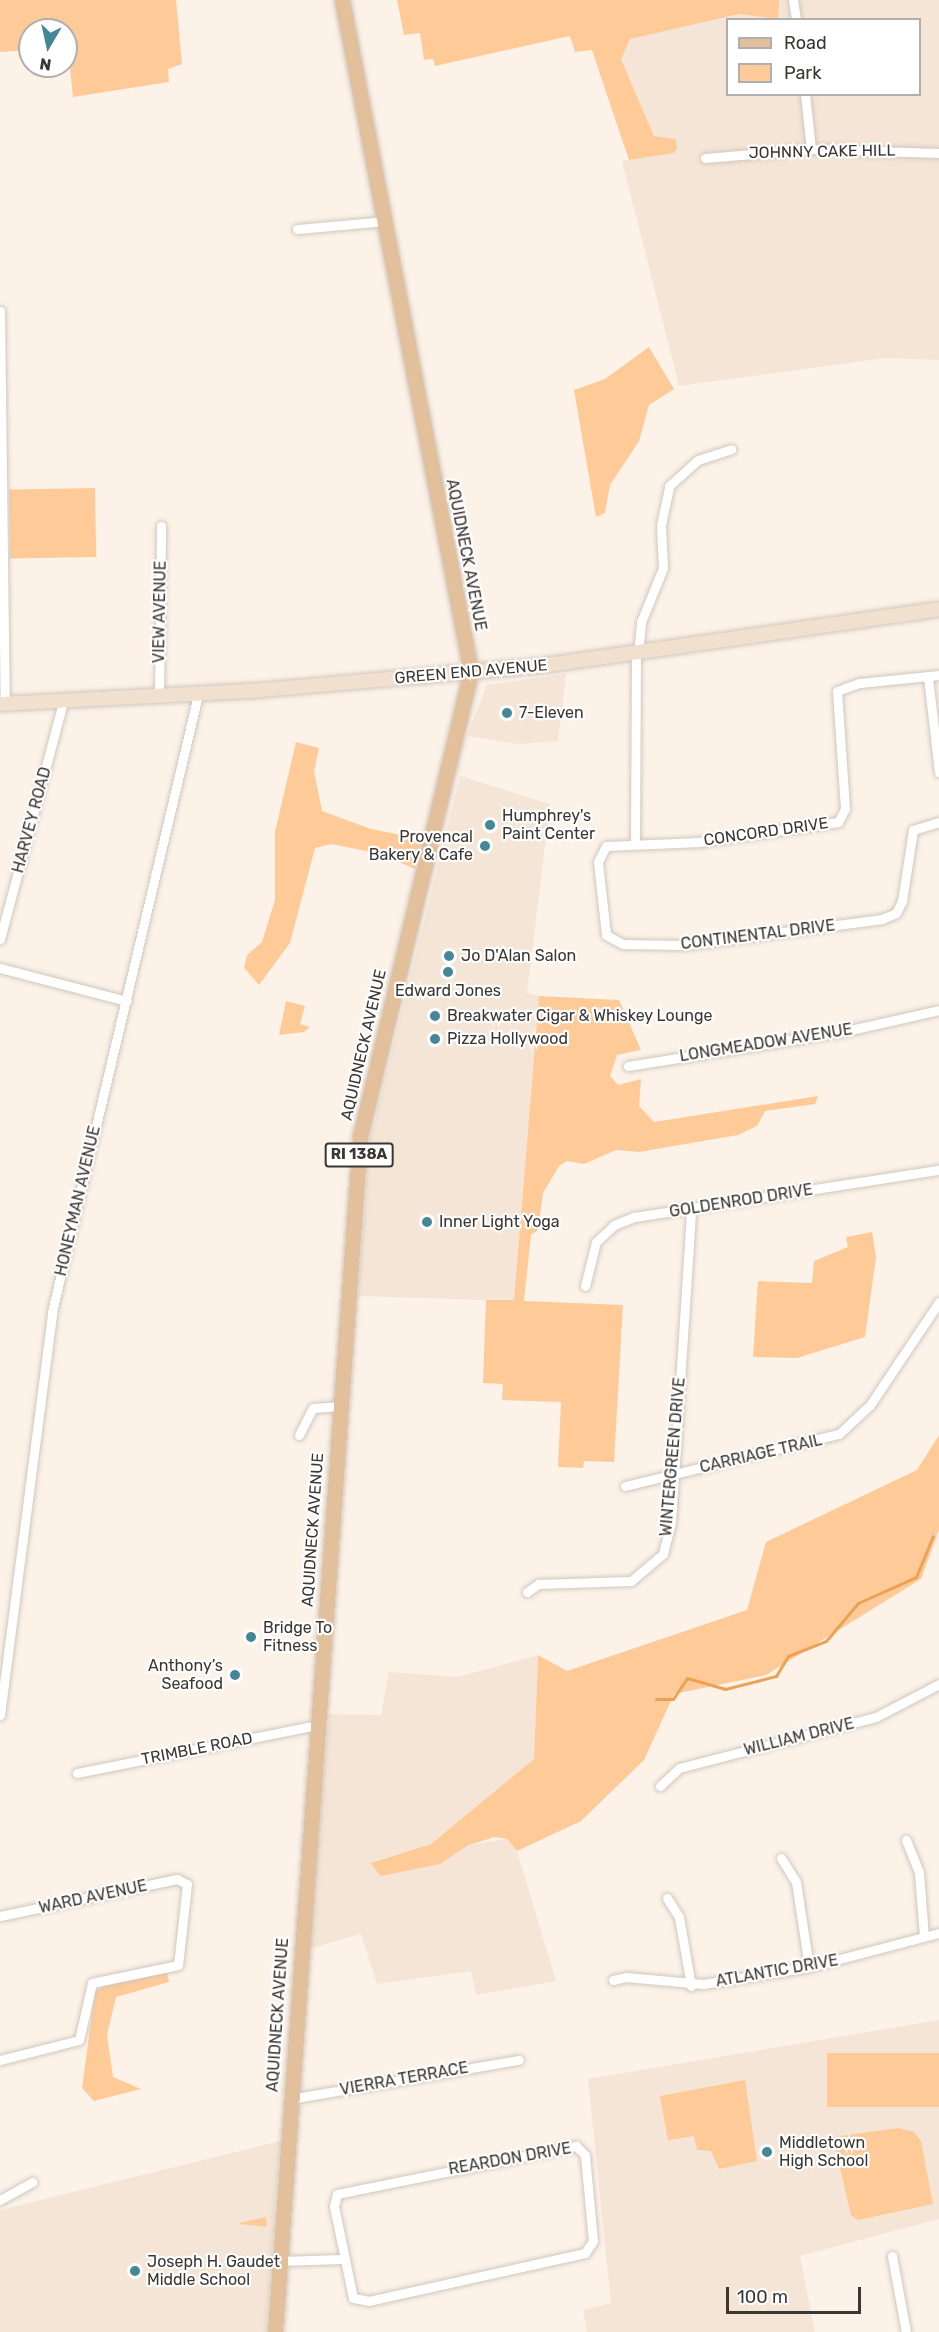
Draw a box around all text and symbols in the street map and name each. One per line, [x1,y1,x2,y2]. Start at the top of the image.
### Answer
north arrow [18,18,78,78]
legend [726,18,921,96]
text: Road [784,32,827,54]
text: N [38,54,53,75]
text: Park [784,62,821,84]
street label: JOHNNY CAKE HILL [748,141,896,163]
street label: AQUIDNECK AVENUE [442,477,490,633]
street label: VIEW AVENUE [149,560,171,664]
street label: GREEN END AVENUE [394,656,548,688]
place label: 7-Eleven [519,703,584,723]
marker: 7-Eleven [500,706,514,720]
street label: HARVEY ROAD [9,765,55,875]
place label: Humphrey's Paint Center [502,806,595,844]
street label: CONCORD DRIVE [702,814,830,850]
marker: Humphrey's Paint Center [483,818,497,832]
place label: Provencal Bakery & Cafe [368,827,473,865]
marker: Provencal Bakery & Cafe [478,839,492,853]
street label: CONTINENTAL DRIVE [679,916,837,954]
place label: Jo D'Alan Salon [461,946,576,966]
marker: Jo D'Alan Salon [442,949,456,963]
marker: Edward Jones [441,965,455,979]
street label: AQUIDNECK AVENUE [337,967,391,1123]
place label: Edward Jones [395,981,501,1001]
place label: Breakwater Cigar & Whiskey Lounge [447,1006,714,1026]
marker: Breakwater Cigar & Whiskey Lounge [428,1009,442,1023]
street label: LONGMEADOW AVENUE [678,1020,854,1066]
place label: Pizza Hollywood [447,1029,568,1049]
marker: Pizza Hollywood [428,1032,442,1046]
street label: HONEYMAN AVENUE [51,1124,105,1278]
road number: RI 138A [324,1143,394,1167]
street label: GOLDENROD DRIVE [668,1180,814,1222]
place label: Inner Light Yoga [439,1212,561,1232]
marker: Inner Light Yoga [420,1215,434,1229]
street label: WINTERGREEN DRIVE [656,1377,690,1537]
street label: CARRIAGE TRAIL [698,1431,824,1477]
street label: AQUIDNECK AVENUE [298,1452,328,1608]
place label: Bridge To Fitness [263,1618,333,1656]
marker: Bridge To Fitness [244,1630,258,1644]
place label: Anthony’s Seafood [148,1656,223,1694]
marker: Anthony’s Seafood [228,1668,242,1682]
street label: WILLIAM DRIVE [742,1714,856,1760]
street label: TRIMBLE ROAD [140,1729,254,1769]
street label: WARD AVENUE [37,1876,149,1918]
street label: AQUIDNECK AVENUE [263,1937,293,2093]
street label: ATLANTIC DRIVE [714,1951,840,1991]
street label: VIERRA TERRACE [338,2058,470,2100]
place label: Middletown High School [779,2133,868,2171]
street label: REARDON DRIVE [447,2139,573,2179]
marker: Middletown High School [760,2145,774,2159]
place label: Joseph H. Gaudet Middle School [147,2252,280,2290]
marker: Joseph H. Gaudet Middle School [128,2264,142,2278]
scale bar [729,2275,864,2313]
text: 100 m [737,2286,788,2308]

